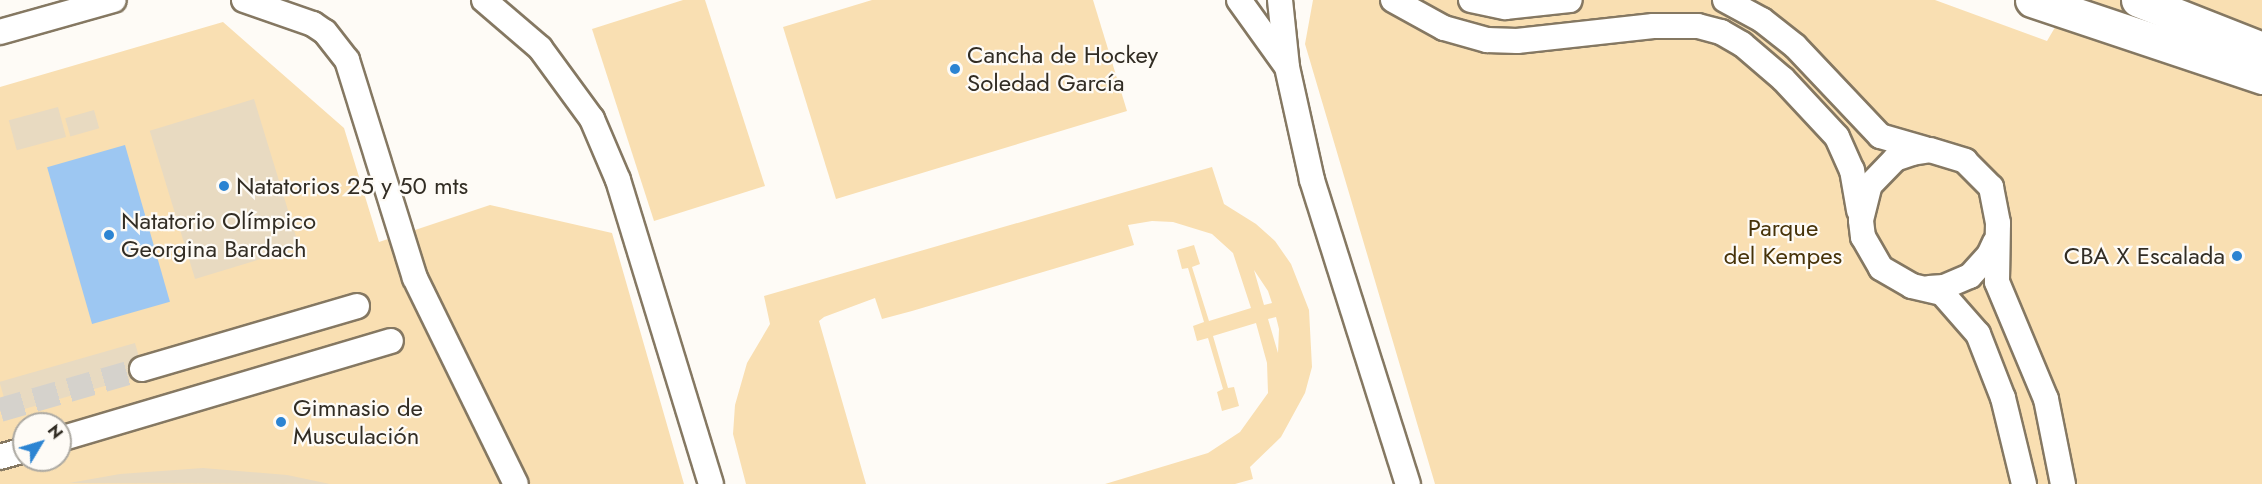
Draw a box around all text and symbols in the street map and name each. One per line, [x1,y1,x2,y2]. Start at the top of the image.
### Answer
place label: Cancha de Hockey Soledad García [967,41,1158,97]
marker: Cancha de Hockey Soledad García [948,62,962,76]
place label: Natatorios 25 y 50 mts [236,172,468,200]
marker: Natatorios 25 y 50 mts [217,179,231,193]
place label: Natatorio Olímpico Georgina Bardach [121,207,316,263]
park label: Parque del Kempes [1724,214,1842,270]
marker: Natatorio Olímpico Georgina Bardach [102,228,116,242]
place label: CBA X Escalada [2064,242,2225,270]
marker: CBA X Escalada [2230,249,2244,263]
place label: Gimnasio de Musculación [293,394,423,450]
north arrow [12,412,72,472]
marker: Gimnasio de Musculación [274,415,288,429]
text: N [42,420,68,444]

